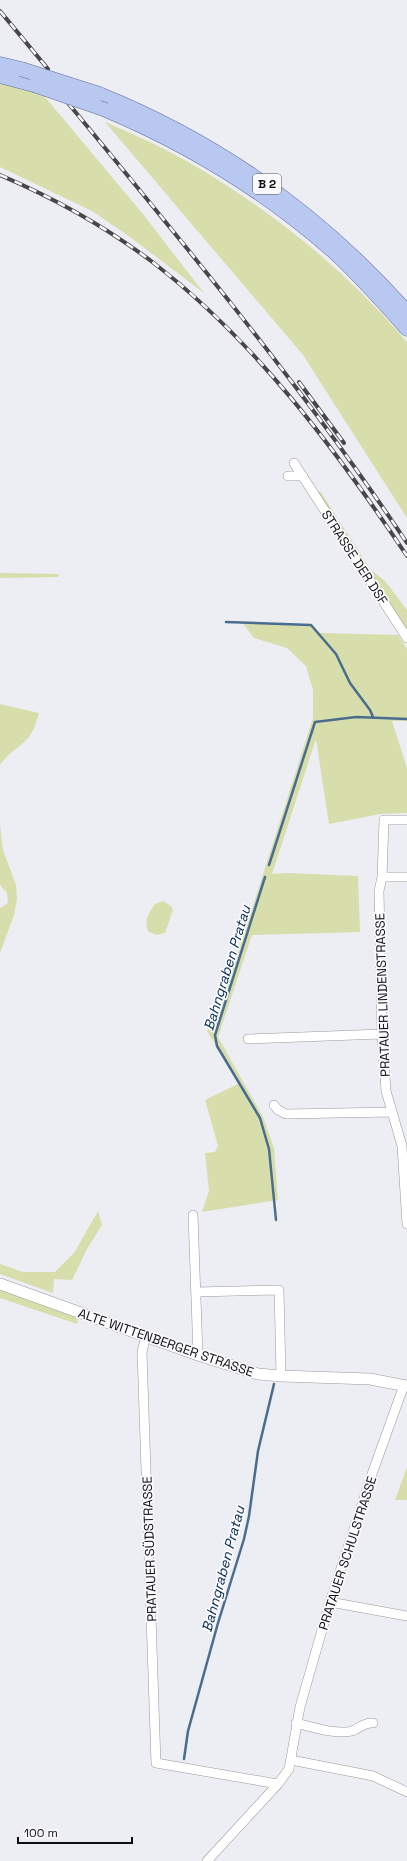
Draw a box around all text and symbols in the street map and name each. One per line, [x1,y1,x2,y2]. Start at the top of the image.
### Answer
road number: B 2 [253,174,281,194]
street label: STRASSE DER DSF [318,507,391,608]
water label: Bahngraben Pratau [199,902,255,1033]
street label: PRATAUER LINDENSTRASSE [371,913,394,1077]
street label: ALTE WITTENBERGER STRASSE [76,1304,256,1381]
street label: PRATAUER SCHULSTRASSE [315,1474,380,1632]
street label: PRATAUER SÜDSTRASSE [138,1476,161,1622]
water label: Bahngraben Pratau [197,1503,249,1634]
scale bar [18,1819,132,1845]
text: 100 m [24,1825,58,1841]

